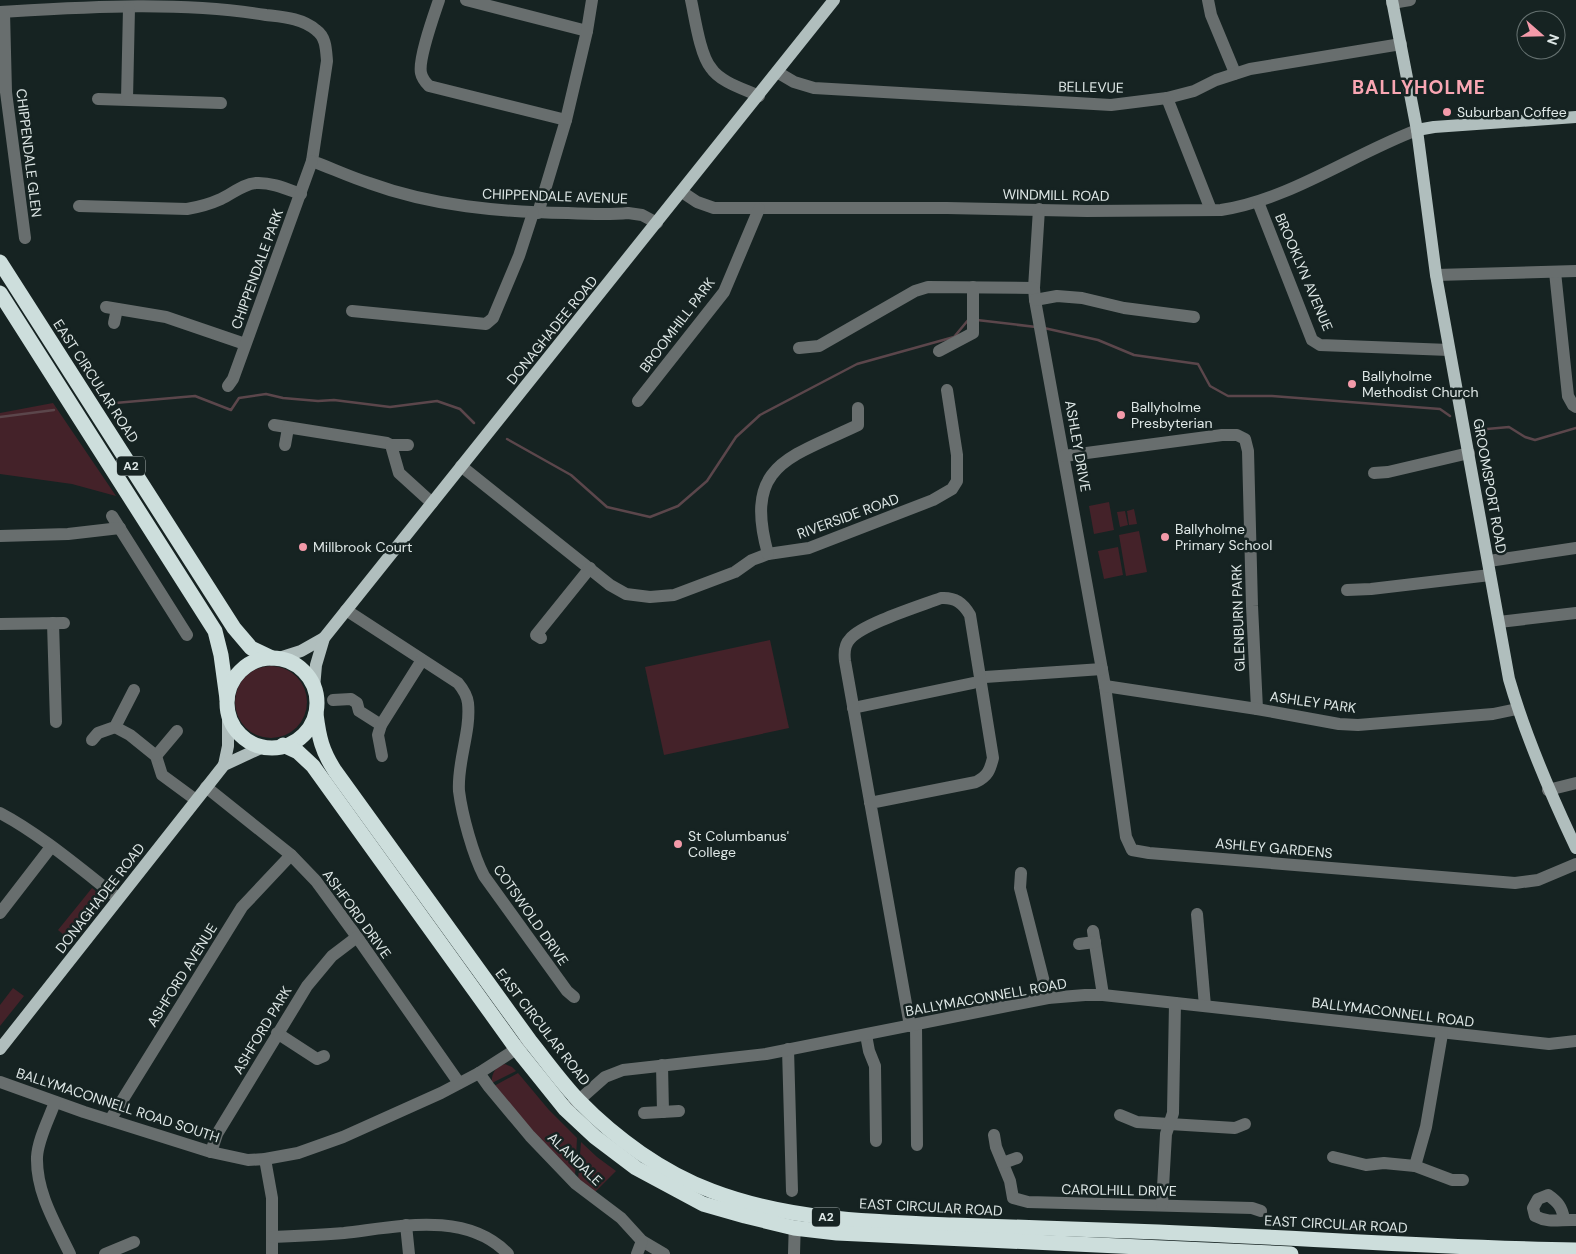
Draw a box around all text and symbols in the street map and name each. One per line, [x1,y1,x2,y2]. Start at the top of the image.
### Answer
north arrow [1516,10,1566,60]
text: N [1543,32,1563,47]
district label: BALLYHOLME [1352,75,1486,100]
street label: BELLEVUE [1058,77,1124,97]
street label: CHIPPENDALE GLEN [12,88,46,218]
place label: Suburban Coffee [1457,103,1567,121]
marker: Suburban Coffee [1441,106,1453,118]
street label: CHIPPENDALE AVENUE [482,184,628,208]
street label: WINDMILL ROAD [1002,185,1110,205]
street label: CHIPPENDALE PARK [227,206,287,332]
street label: BROOKLYN AVENUE [1271,210,1337,334]
street label: DONAGHADEE ROAD [503,272,601,388]
street label: BROOMHILL PARK [635,274,719,376]
street label: EAST CIRCULAR ROAD [49,316,143,446]
place label: Ballyholme Methodist Church [1362,367,1478,401]
marker: Ballyholme Methodist Church [1346,378,1358,390]
place label: Ballyholme Presbyterian [1131,398,1212,432]
street label: ASHLEY DRIVE [1061,399,1095,493]
marker: Ballyholme Presbyterian [1115,409,1127,421]
street label: GROOMSPORT ROAD [1469,417,1511,555]
road number: A2 [117,456,145,476]
street label: RIVERSIDE ROAD [795,489,901,543]
place label: Ballyholme Primary School [1175,520,1272,554]
marker: Ballyholme Primary School [1159,531,1171,543]
place label: Millbrook Court [313,538,412,556]
marker: Millbrook Court [297,541,309,553]
street label: GLENBURN PARK [1227,564,1249,672]
street label: ASHLEY PARK [1269,687,1357,717]
place label: St Columbanus' College [688,827,789,861]
street label: ASHLEY GARDENS [1215,834,1333,862]
marker: St Columbanus' College [672,838,684,850]
street label: DONAGHADEE ROAD [51,839,149,957]
street label: COTSWOLD DRIVE [489,861,573,969]
street label: ASHFORD DRIVE [319,866,395,962]
street label: ASHFORD AVENUE [143,920,221,1030]
street label: EAST CIRCULAR ROAD [492,965,594,1089]
street label: BALLYMACONNELL ROAD [904,974,1068,1020]
street label: ASHFORD PARK [229,983,295,1077]
street label: BALLYMACONNELL ROAD [1311,993,1475,1031]
street label: BALLYMACONNELL ROAD SOUTH [14,1064,222,1146]
street label: ALANDALE [544,1129,606,1190]
street label: CAROLHILL DRIVE [1061,1180,1177,1200]
street label: EAST CIRCULAR ROAD [859,1194,1003,1220]
road number: A2 [812,1208,840,1226]
street label: EAST CIRCULAR ROAD [1264,1211,1408,1237]

